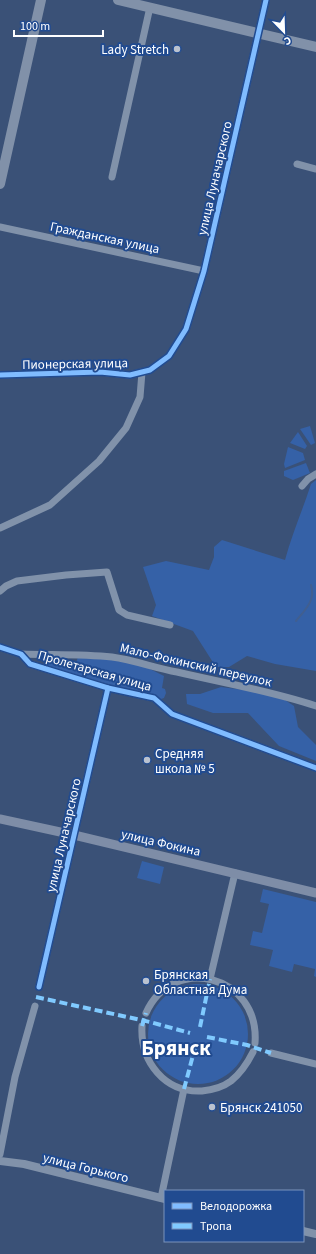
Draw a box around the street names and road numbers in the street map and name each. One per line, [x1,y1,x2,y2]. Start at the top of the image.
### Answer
street label: улица Луначарского [193,120,237,237]
street label: Гражданская улица [48,218,161,258]
street label: Пионерская улица [22,354,128,374]
street label: Мало-Фокинский переулок [118,639,274,691]
street label: Пролетарская улица [36,646,154,696]
street label: улица Луначарского [42,777,86,894]
street label: улица Фокина [119,825,202,861]
street label: улица Горького [41,1149,130,1187]

